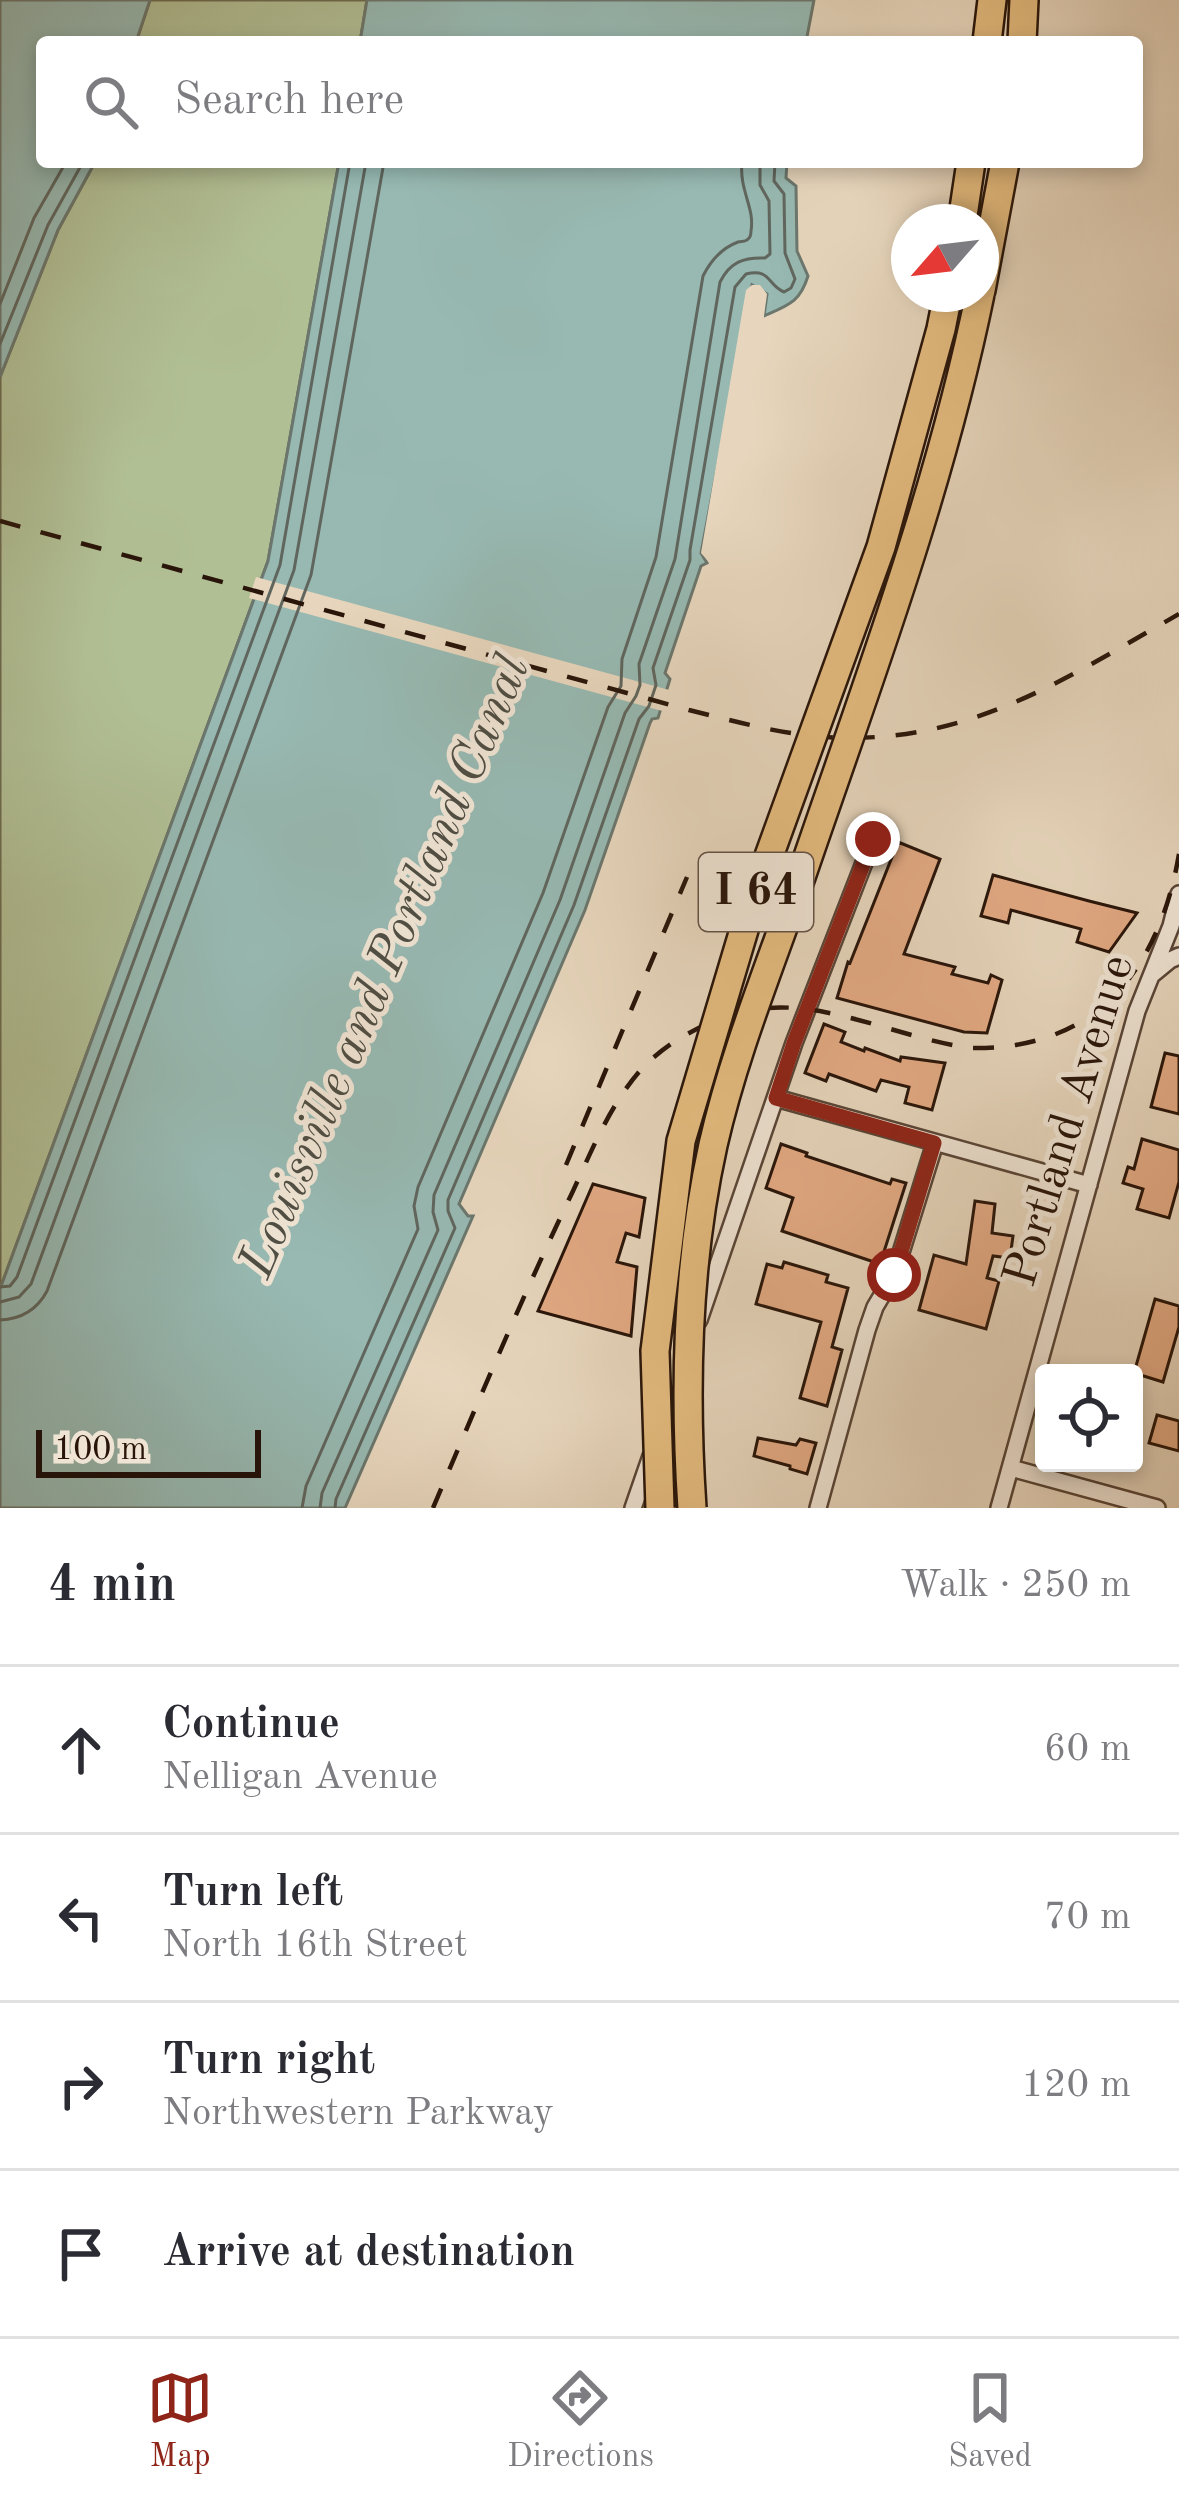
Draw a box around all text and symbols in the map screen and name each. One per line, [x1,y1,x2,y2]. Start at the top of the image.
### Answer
search box [36,36,1143,168]
icon: search [78,69,144,135]
text: Search here [174,79,404,124]
north arrow [891,204,999,312]
water label: Louisville and Portland Canal [231,648,540,1286]
route end [846,812,900,866]
road number: I 64 [699,853,813,931]
street label: Portland Avenue [997,950,1143,1292]
route start [867,1248,921,1302]
map controls [1035,1364,1143,1472]
button: locate [1035,1364,1143,1472]
scale bar [36,1424,261,1477]
text: 100 m [54,1434,147,1467]
text: 4 min [48,1561,176,1612]
text: Walk · 250 m [900,1566,1131,1605]
text: Continue [162,1703,340,1748]
icon: ahead [48,1717,114,1783]
text: 60 m [1044,1730,1131,1769]
text: Nelligan Avenue [162,1758,438,1797]
text: Turn left [162,1871,343,1916]
icon: left [48,1885,114,1951]
text: 70 m [1044,1898,1131,1937]
text: North 16th Street [162,1926,468,1965]
text: Turn right [162,2039,375,2084]
icon: right [48,2053,114,2119]
text: 120 m [1021,2066,1131,2105]
text: Northwestern Parkway [162,2094,554,2133]
icon: arrive [48,2221,114,2287]
text: Arrive at destination [162,2231,575,2276]
tab: Map [147,2365,213,2478]
tab: Directions [507,2365,654,2478]
tab: Saved [948,2365,1032,2478]

